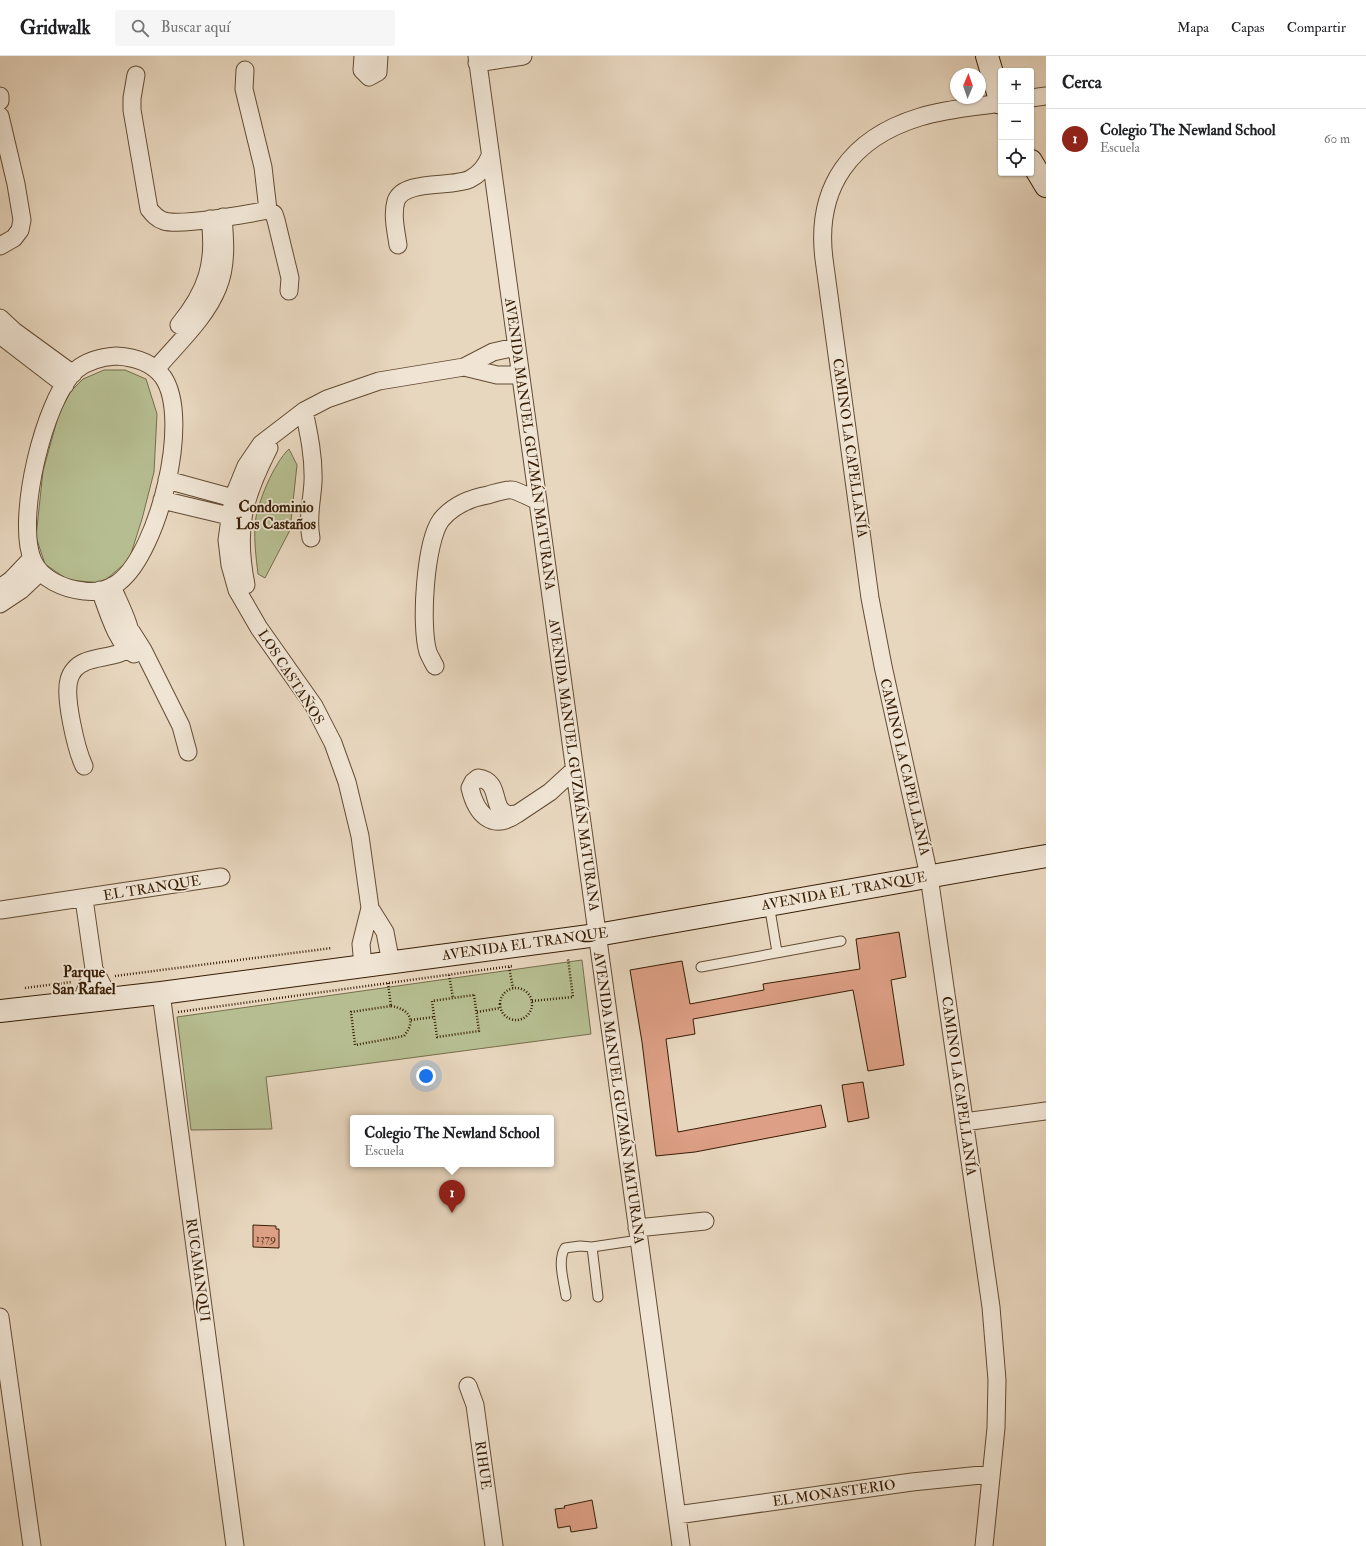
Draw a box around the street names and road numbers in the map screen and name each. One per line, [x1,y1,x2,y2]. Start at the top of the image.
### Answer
street label: AVENIDA MANUEL GUZMÁN MATURANA [501,296,559,591]
street label: CAMINO LA CAPELLANÍA [829,357,871,539]
street label: AVENIDA MANUEL GUZMÁN MATURANA [545,617,603,912]
street label: LOS CASTAÑOS [254,626,328,728]
street label: CAMINO LA CAPELLANÍA [876,677,934,857]
street label: AVENIDA EL TRANQUE [759,868,928,914]
street label: EL TRANQUE [102,872,202,904]
street label: AVENIDA EL TRANQUE [440,924,609,964]
street label: AVENIDA MANUEL GUZMÁN MATURANA [590,950,648,1245]
street label: CAMINO LA CAPELLANÍA [938,995,980,1177]
street label: RUCAMANQUI [182,1217,214,1323]
street label: RIHUE [471,1440,495,1490]
street label: EL MONASTERIO [771,1476,897,1510]

